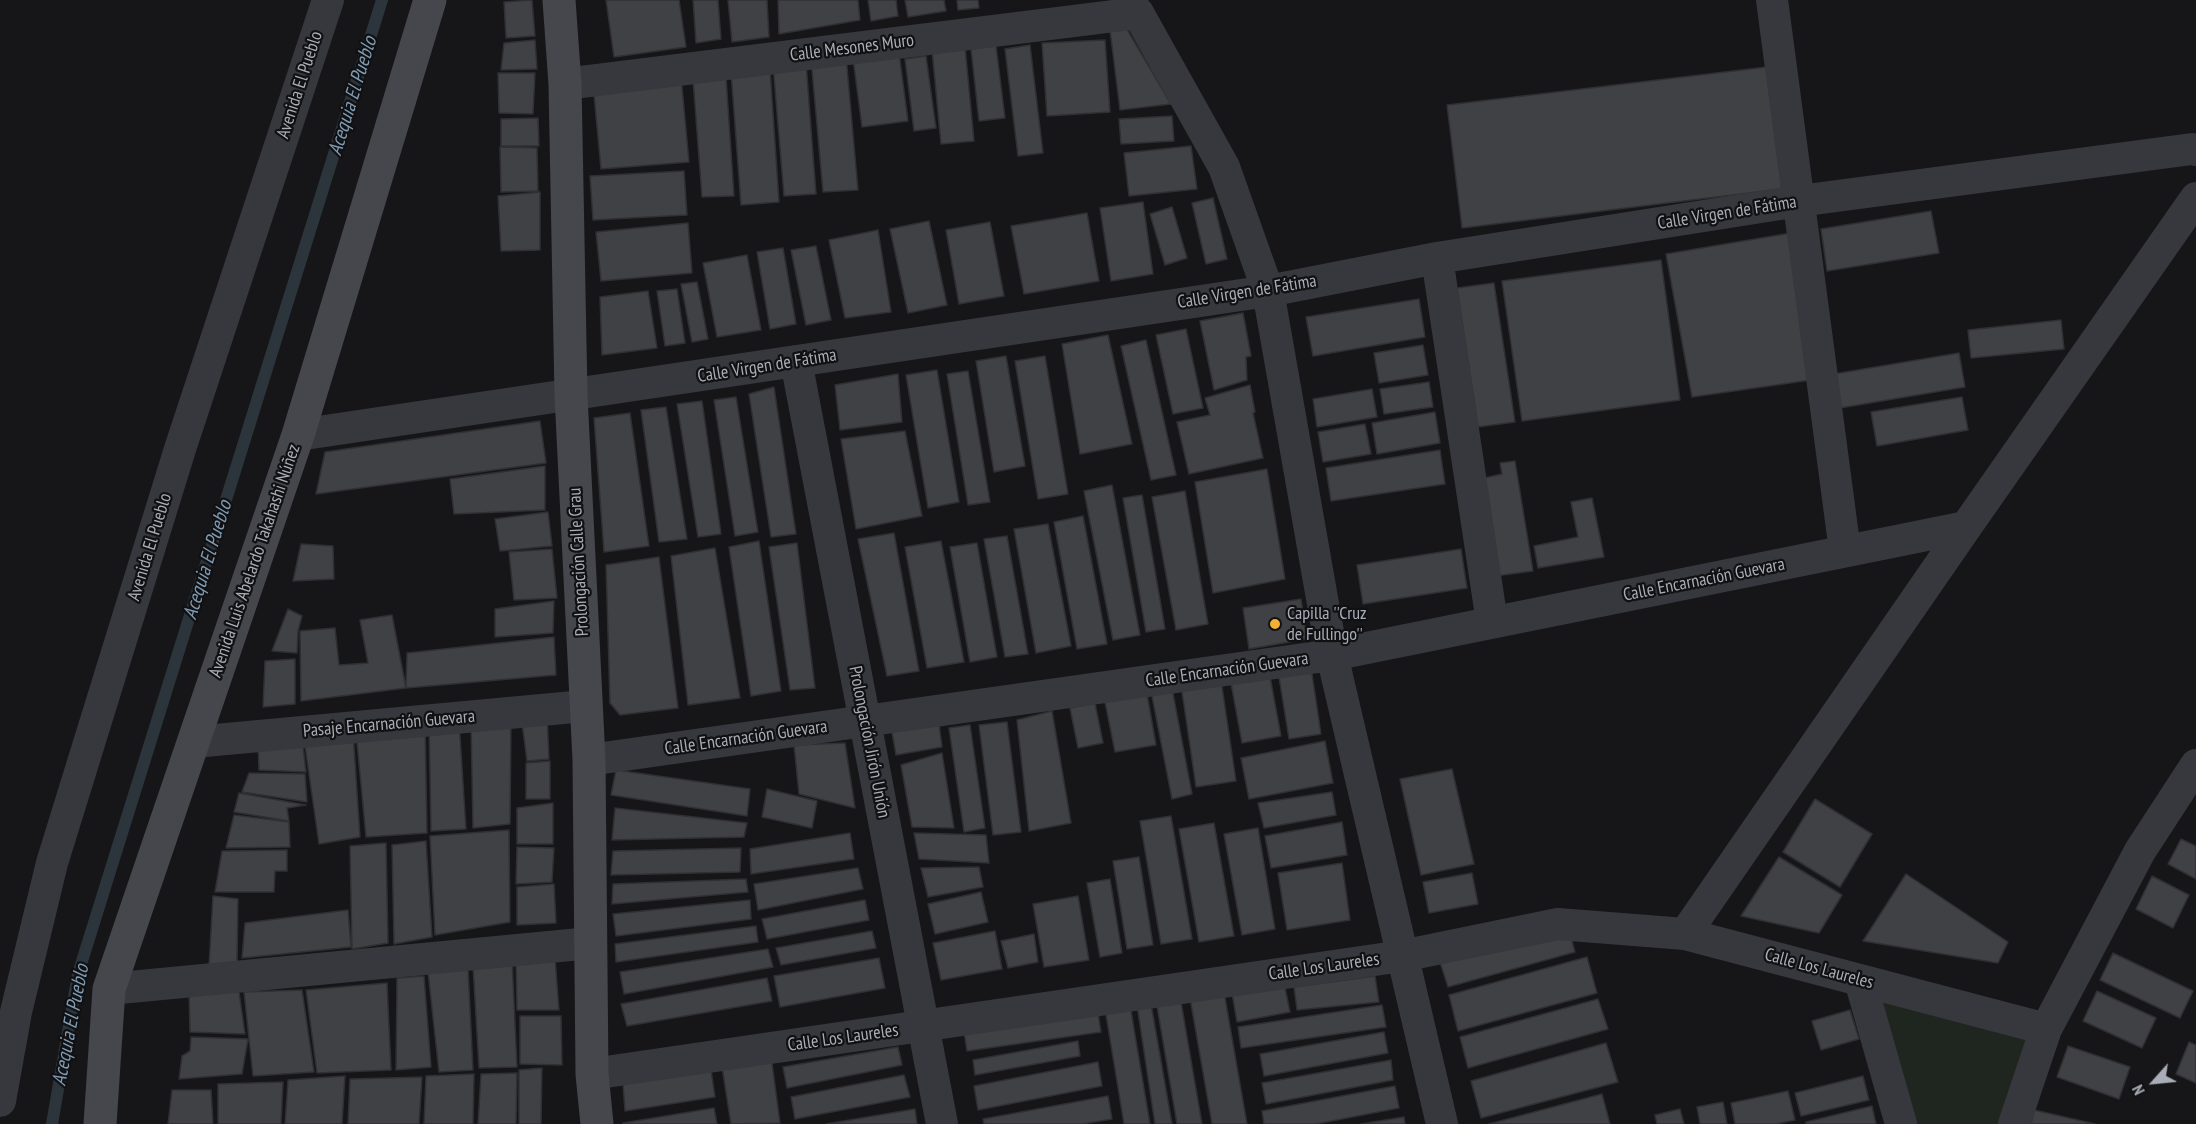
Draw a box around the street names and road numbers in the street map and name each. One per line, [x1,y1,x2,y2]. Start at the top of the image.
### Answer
street label: Avenida El Pueblo [273,29,327,141]
street label: Calle Mesones Muro [789,30,915,66]
street label: Calle Virgen de Fátima [1656,191,1798,235]
street label: Calle Virgen de Fátima [1176,270,1318,314]
street label: Calle Virgen de Fátima [696,344,838,388]
street label: Avenida Luis Abelardo Takahashi Núñez [205,442,305,680]
street label: Prolongación Calle Grau [564,487,594,637]
street label: Avenida El Pueblo [123,491,177,603]
street label: Calle Encarnación Guevara [1621,554,1787,606]
street label: Calle Encarnación Guevara [1144,648,1310,692]
street label: Prolongación Jirón Unión [844,664,894,820]
street label: Pasaje Encarnación Guevara [302,706,476,742]
street label: Calle Encarnación Guevara [663,716,829,760]
street label: Calle Los Laureles [1762,944,1876,994]
street label: Calle Los Laureles [1267,949,1381,985]
street label: Calle Los Laureles [786,1020,900,1056]

